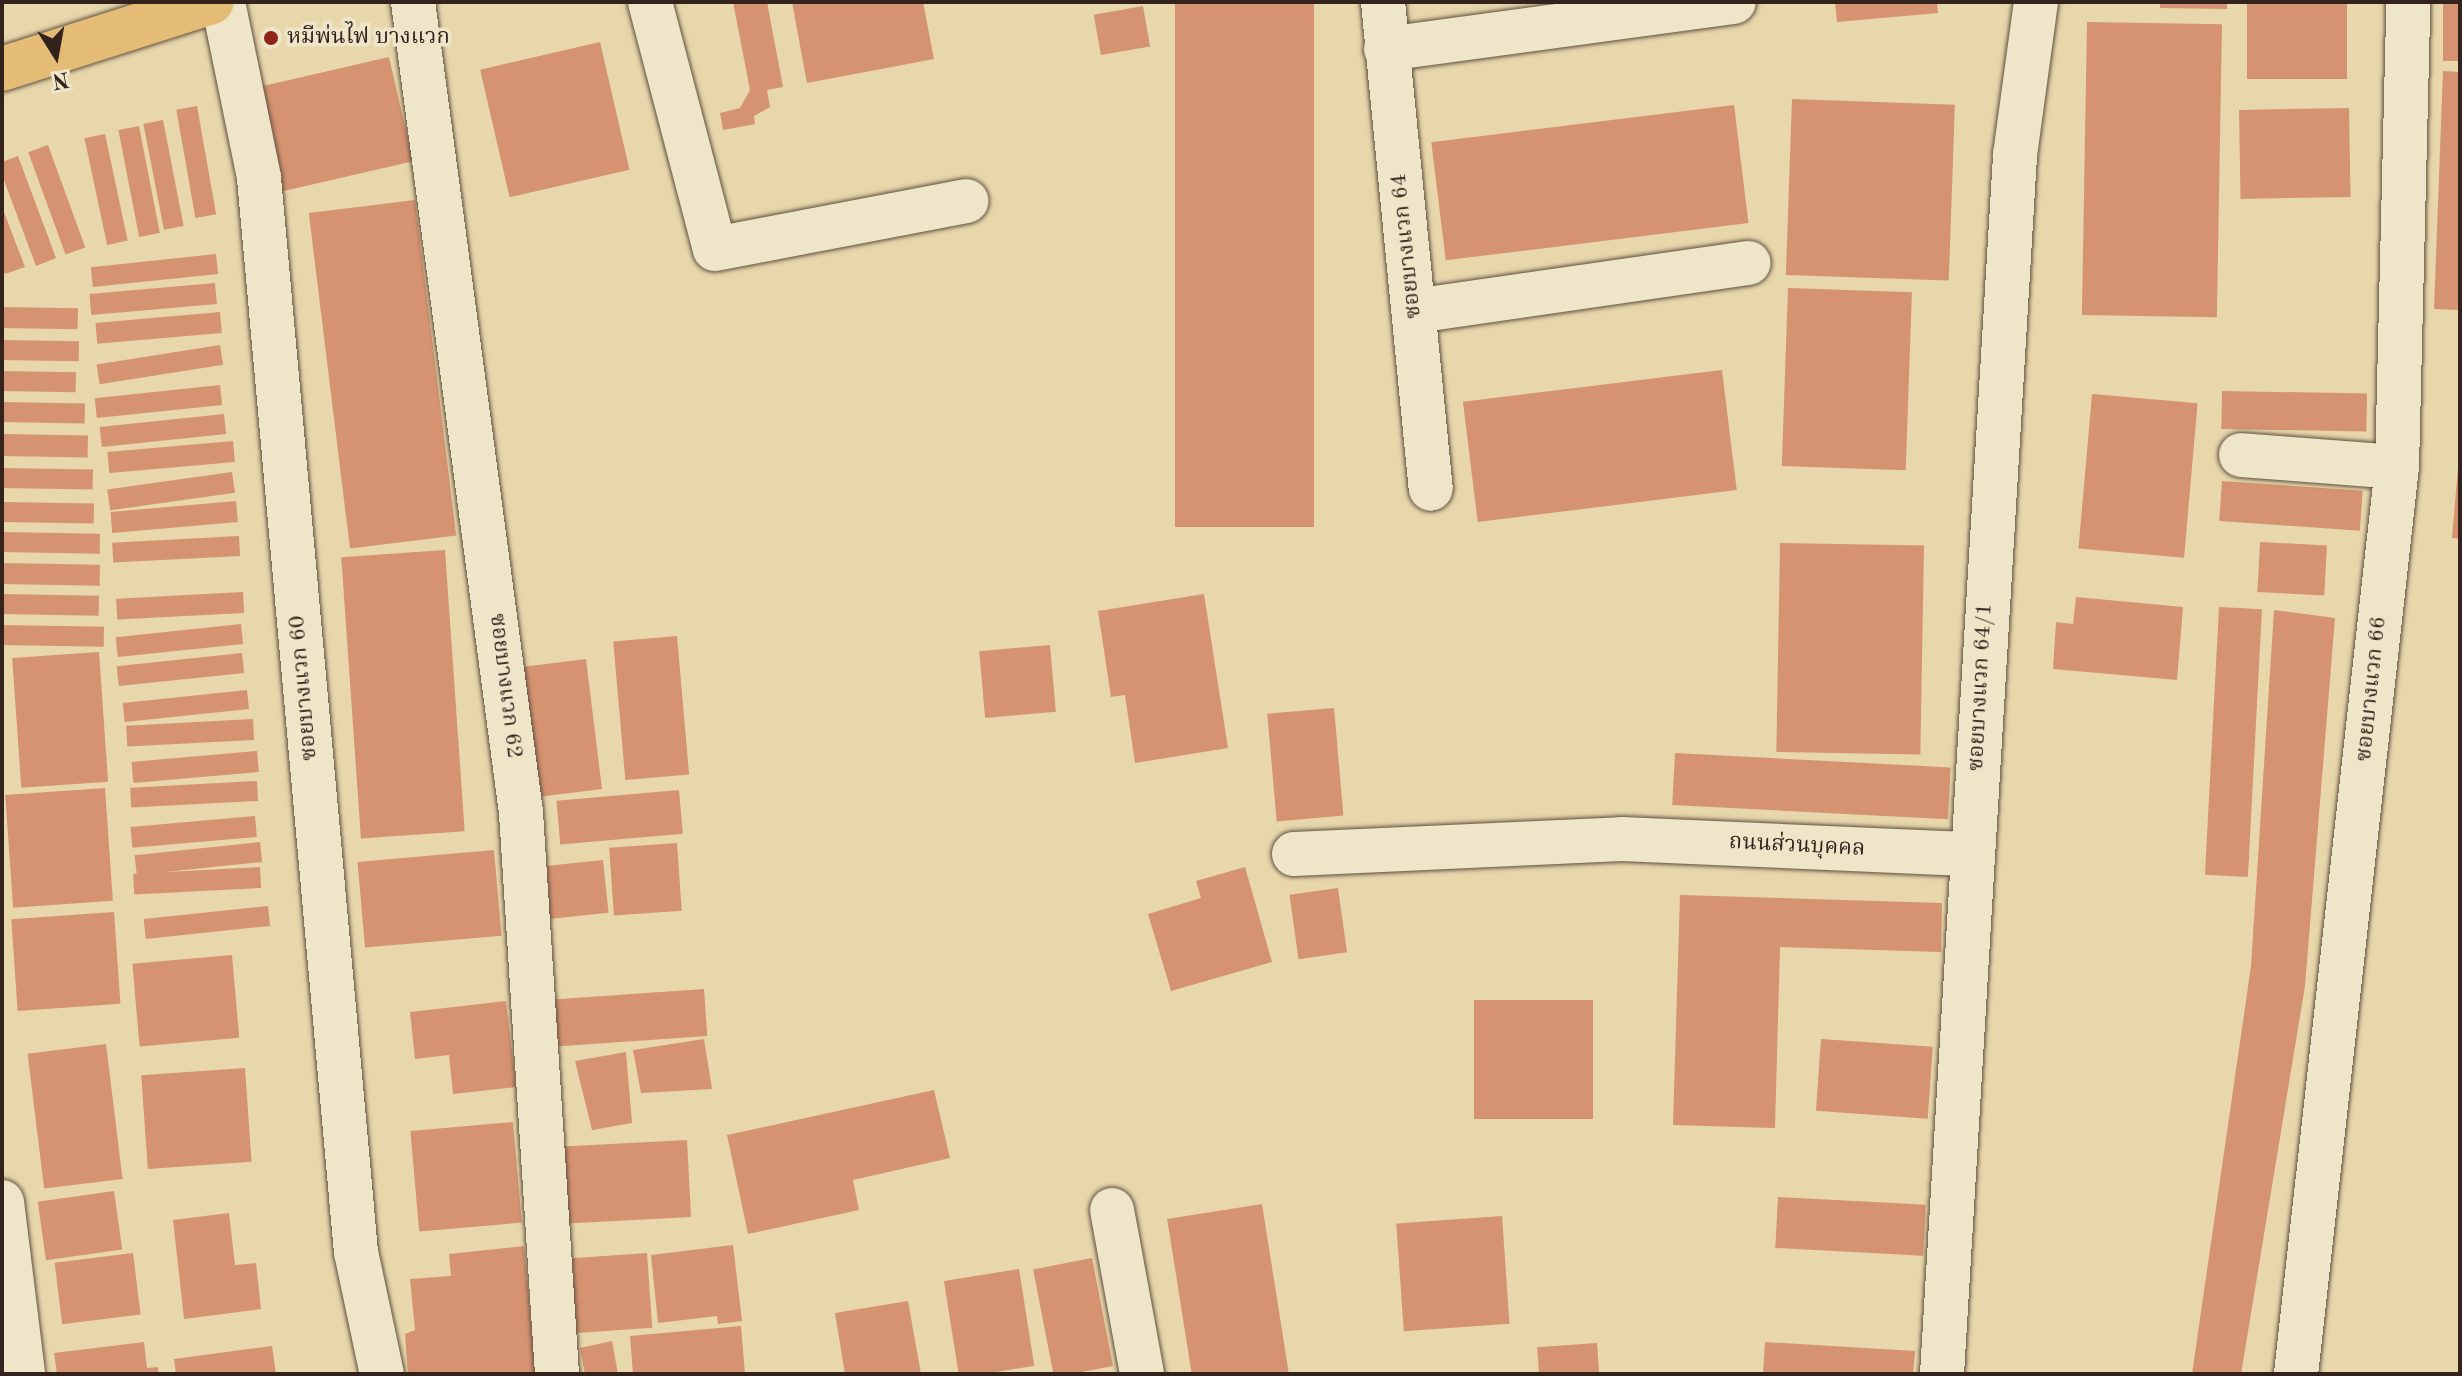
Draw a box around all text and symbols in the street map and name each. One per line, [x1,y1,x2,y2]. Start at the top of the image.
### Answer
north arrow [16,16,96,96]
place label: หมีพ่นไฟ บางแวก [287,25,450,51]
marker: หมีพ่นไฟ บางแวก [262,29,280,47]
text: N [50,67,71,92]
street label: ซอยบางแวก 64 [1386,172,1428,320]
street label: ซอยบางแวก 64/1 [1963,602,1999,772]
street label: ซอยบางแวก 62 [483,612,527,760]
street label: ซอยบางแวก 60 [285,614,323,762]
street label: ซอยบางแวก 66 [2351,615,2393,763]
street label: ถนนส่วนบุคคล [1728,829,1866,863]

